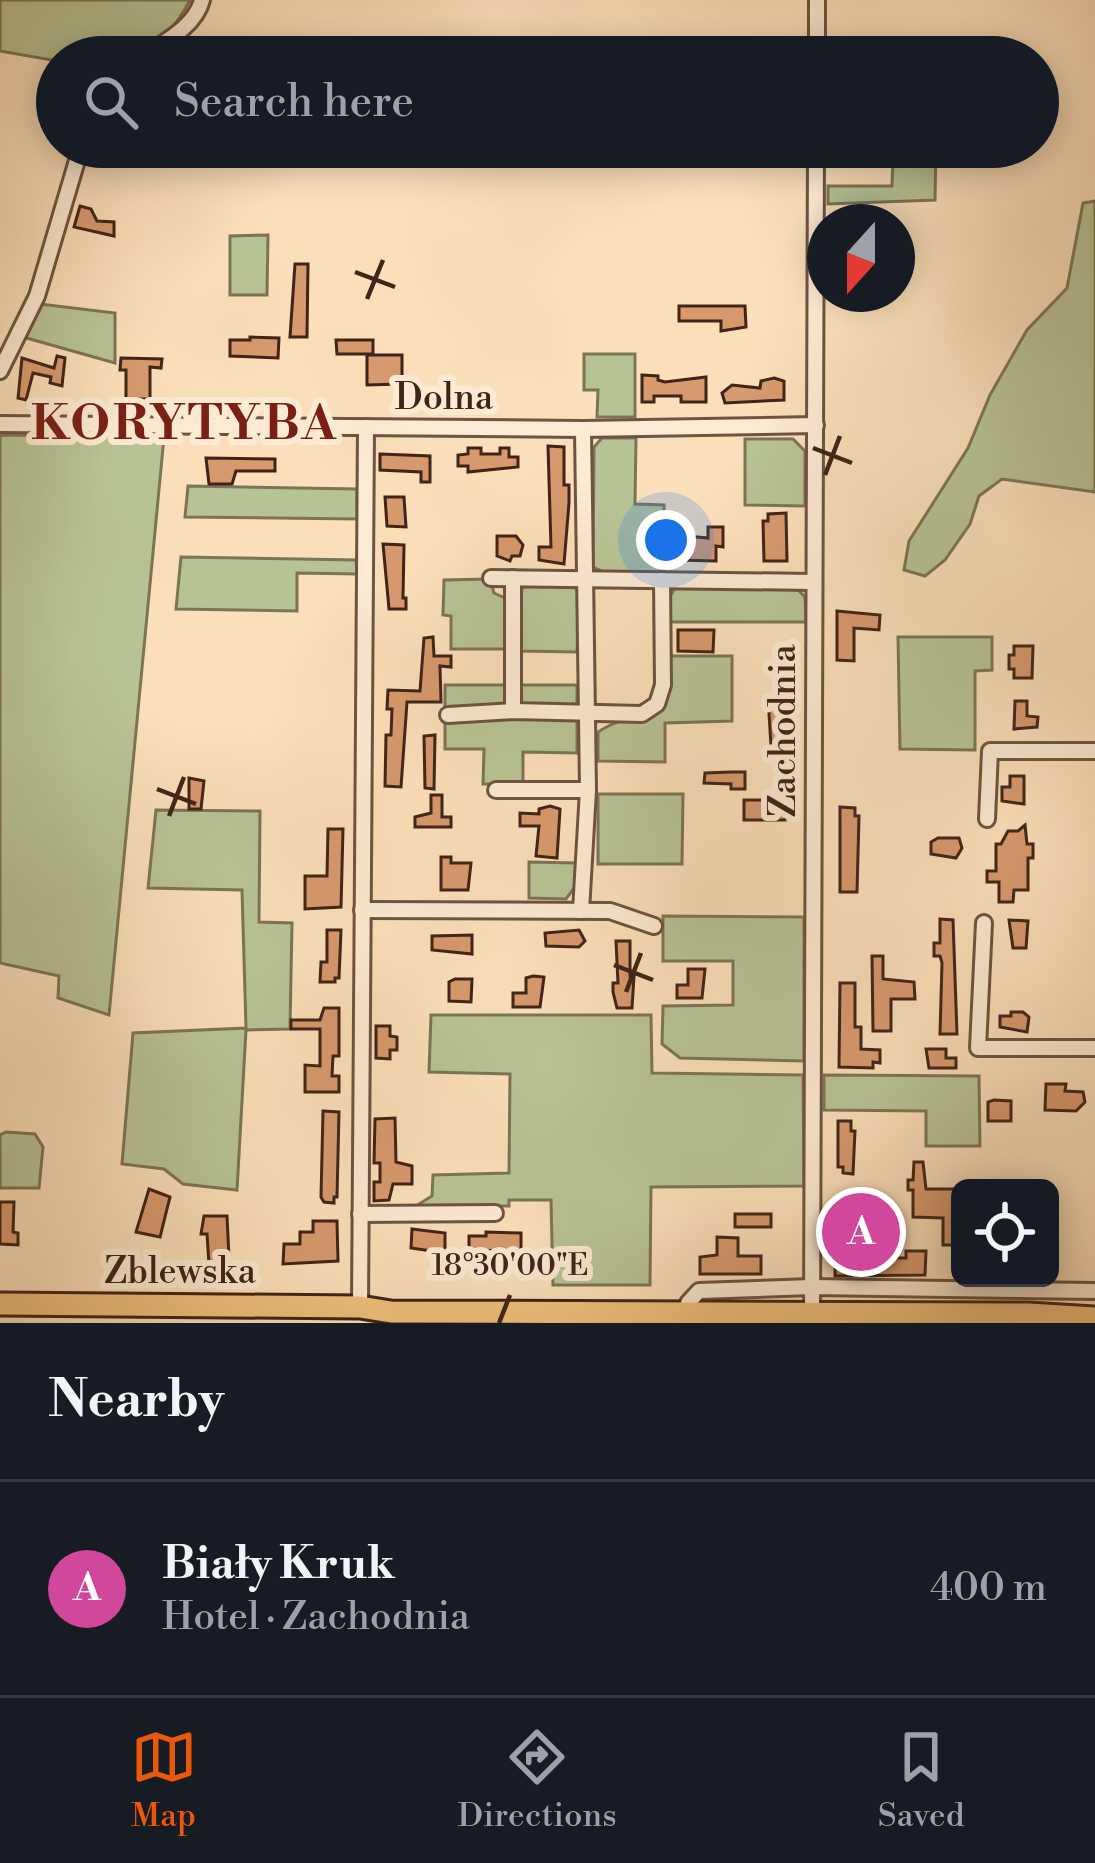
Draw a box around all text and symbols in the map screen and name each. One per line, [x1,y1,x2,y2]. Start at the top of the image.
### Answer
search box [36,36,1059,168]
icon: search [78,69,144,135]
text: Search here [174,74,414,131]
north arrow [807,204,915,312]
street label: Dolna [395,376,494,421]
district label: KORYTYBA [31,395,339,455]
your location [636,510,696,570]
street label: Zachodnia [762,644,807,818]
map controls [951,1179,1059,1287]
button: locate [951,1179,1059,1287]
pin: A [822,1187,900,1277]
text: 18°30'00"E [431,1247,589,1285]
street label: Zblewska [104,1250,257,1295]
text: Nearby [48,1369,224,1433]
text: Biały Kruk [162,1536,395,1593]
text: A [73,1564,101,1613]
text: 400 m [930,1564,1047,1613]
text: Hotel · Zachodnia [162,1593,470,1642]
tab: Map [131,1724,197,1837]
tab: Directions [458,1724,617,1837]
tab: Saved [878,1724,964,1837]

